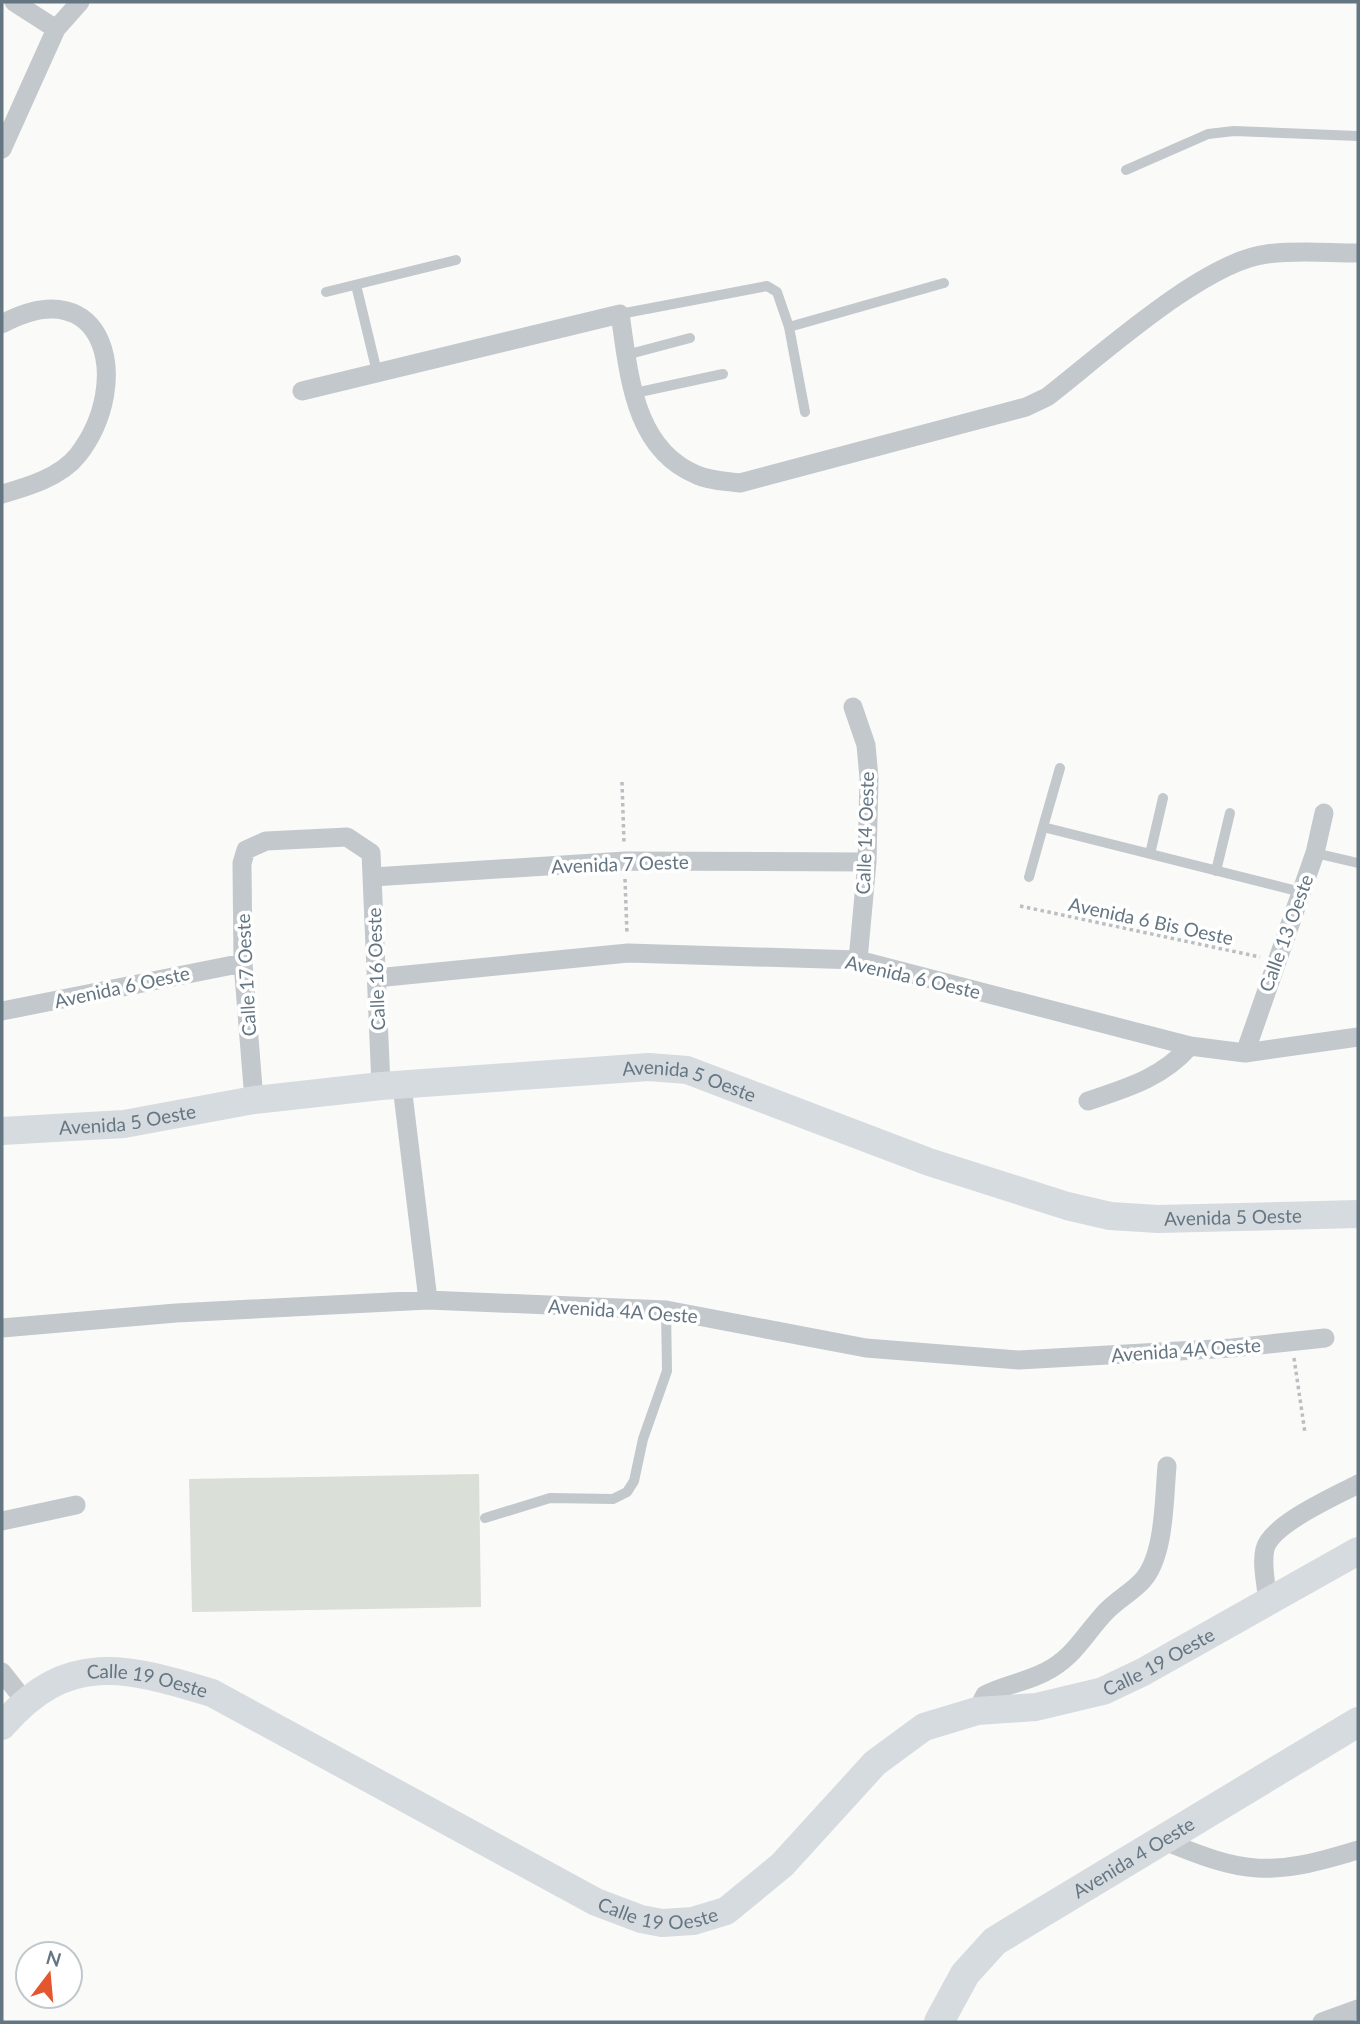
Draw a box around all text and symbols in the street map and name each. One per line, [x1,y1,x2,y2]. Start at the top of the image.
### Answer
street label: Calle 14 Oeste [851,771,878,895]
street label: Avenida 7 Oeste [551,850,689,877]
street label: Calle 13 Oeste [1254,871,1317,995]
street label: Avenida 6 Bis Oeste [1067,892,1235,949]
street label: Calle 16 Oeste [362,907,389,1031]
street label: Calle 17 Oeste [231,913,260,1037]
street label: Avenida 6 Oeste [843,950,983,1003]
street label: Avenida 6 Oeste [52,961,192,1012]
street label: Avenida 5 Oeste [621,1055,760,1106]
street label: Avenida 5 Oeste [58,1099,198,1139]
street label: Avenida 5 Oeste [1164,1203,1302,1230]
street label: Avenida 4A Oeste [547,1294,699,1327]
street label: Avenida 4A Oeste [1110,1333,1262,1366]
street label: Calle 19 Oeste [1099,1622,1218,1700]
street label: Calle 19 Oeste [86,1659,211,1702]
street label: Avenida 4 Oeste [1068,1812,1198,1902]
street label: Calle 19 Oeste [595,1892,721,1934]
north arrow [14,1940,84,2010]
text: N [44,1945,64,1971]

